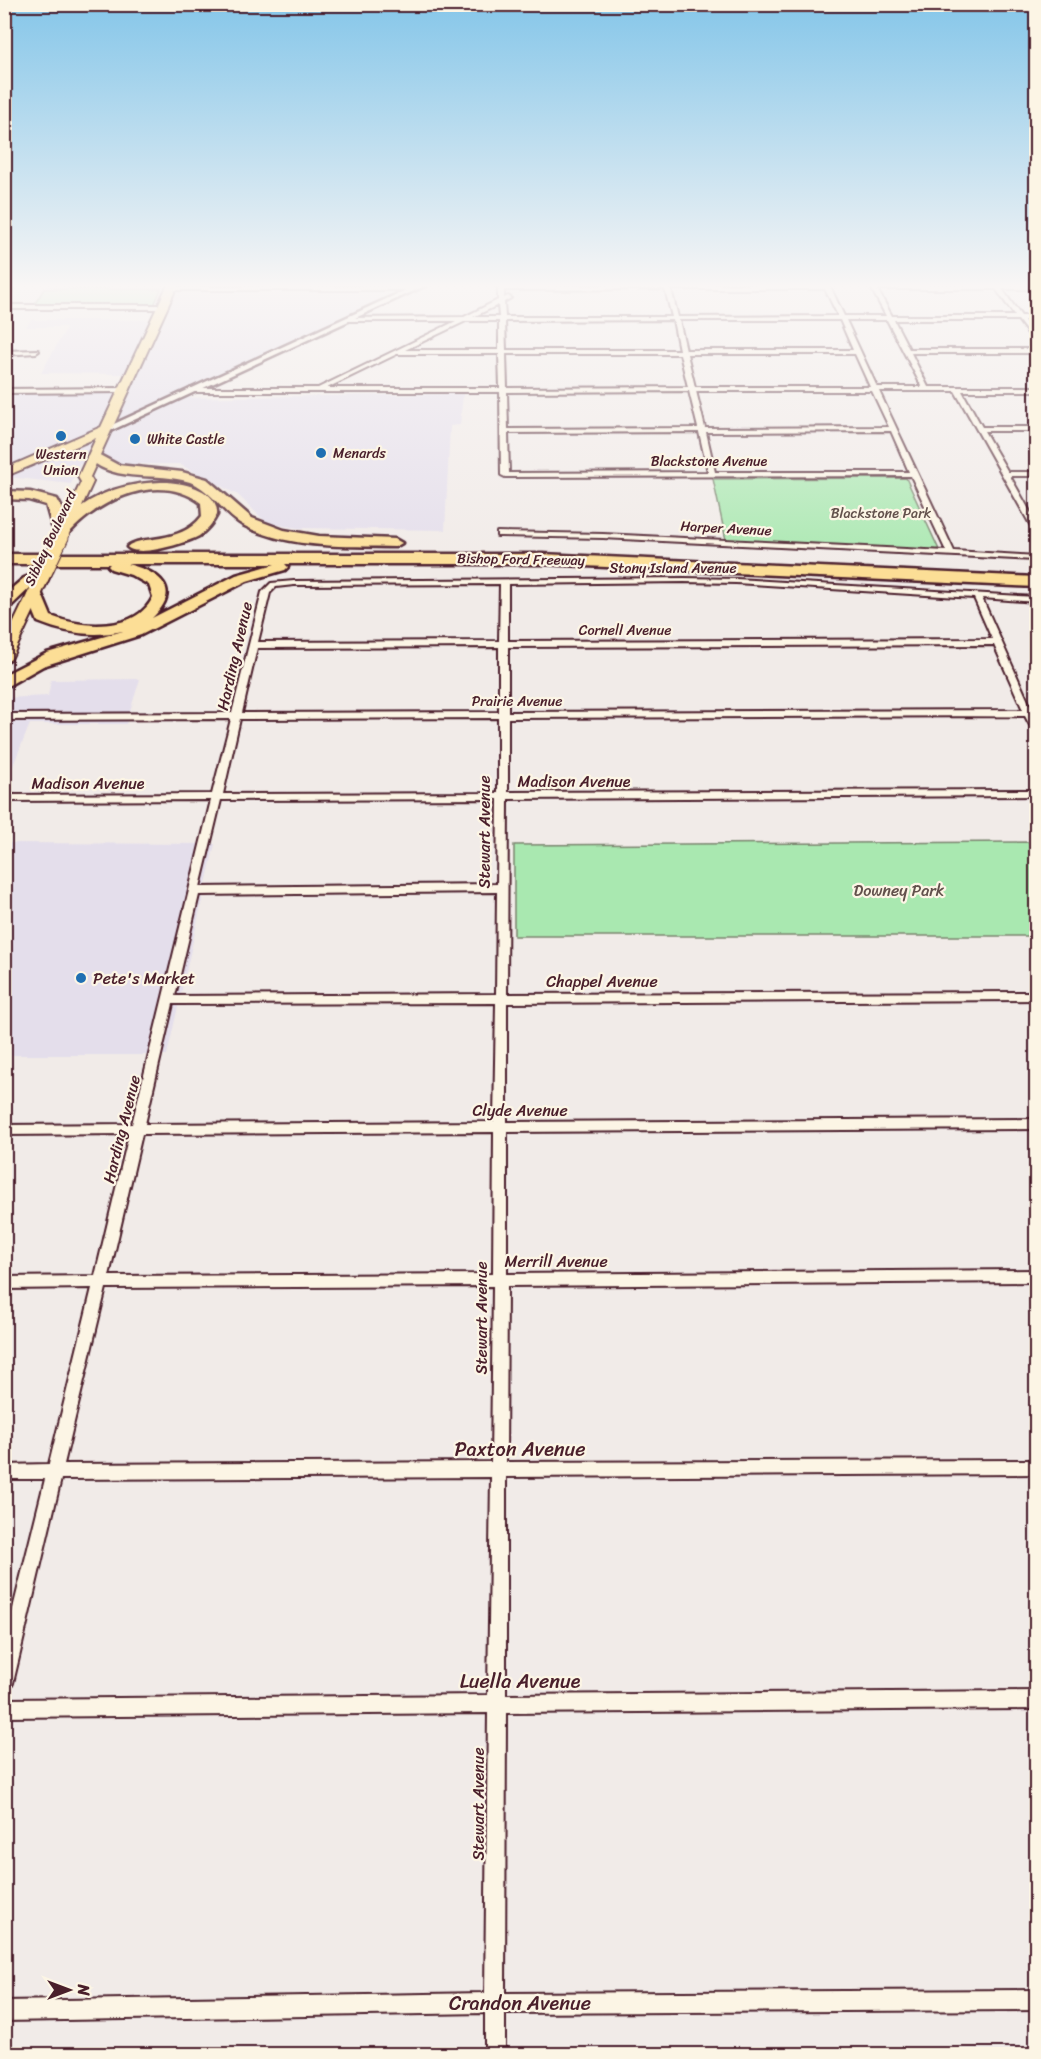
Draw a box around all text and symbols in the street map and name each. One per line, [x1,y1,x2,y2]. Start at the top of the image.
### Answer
place label: White Castle [147,427,225,452]
marker: Western Union [54,429,68,443]
marker: White Castle [128,432,142,446]
place label: Menards [333,441,386,466]
place label: Western Union [35,442,87,483]
marker: Menards [314,446,328,460]
street label: Blackstone Avenue [651,449,768,474]
street label: Sibley Boulevard [17,485,84,590]
park label: Blackstone Park [831,501,932,526]
street label: Harper Avenue [680,514,772,543]
street label: Bishop Ford Freeway [457,546,586,573]
street label: Stony Island Avenue [609,556,737,581]
street label: Harding Avenue [208,599,261,713]
street label: Cornell Avenue [579,618,671,643]
street label: Prairie Avenue [472,689,562,714]
street label: Madison Avenue [517,767,631,796]
street label: Madison Avenue [31,769,145,798]
street label: Stewart Avenue [470,775,499,889]
park label: Downey Park [854,876,945,905]
place label: Pete's Market [93,964,195,993]
street label: Chappel Avenue [546,967,658,996]
marker: Pete's Market [74,971,88,985]
street label: Harding Avenue [94,1072,149,1186]
street label: Clyde Avenue [472,1096,568,1125]
street label: Merrill Avenue [504,1247,608,1276]
street label: Stewart Avenue [467,1261,496,1375]
street label: Paxton Avenue [454,1432,586,1467]
street label: Luella Avenue [460,1664,581,1699]
street label: Stewart Avenue [464,1747,493,1861]
north arrow [39,1960,99,2020]
text: N [69,1983,98,1996]
street label: Crandon Avenue [449,1986,591,2021]

